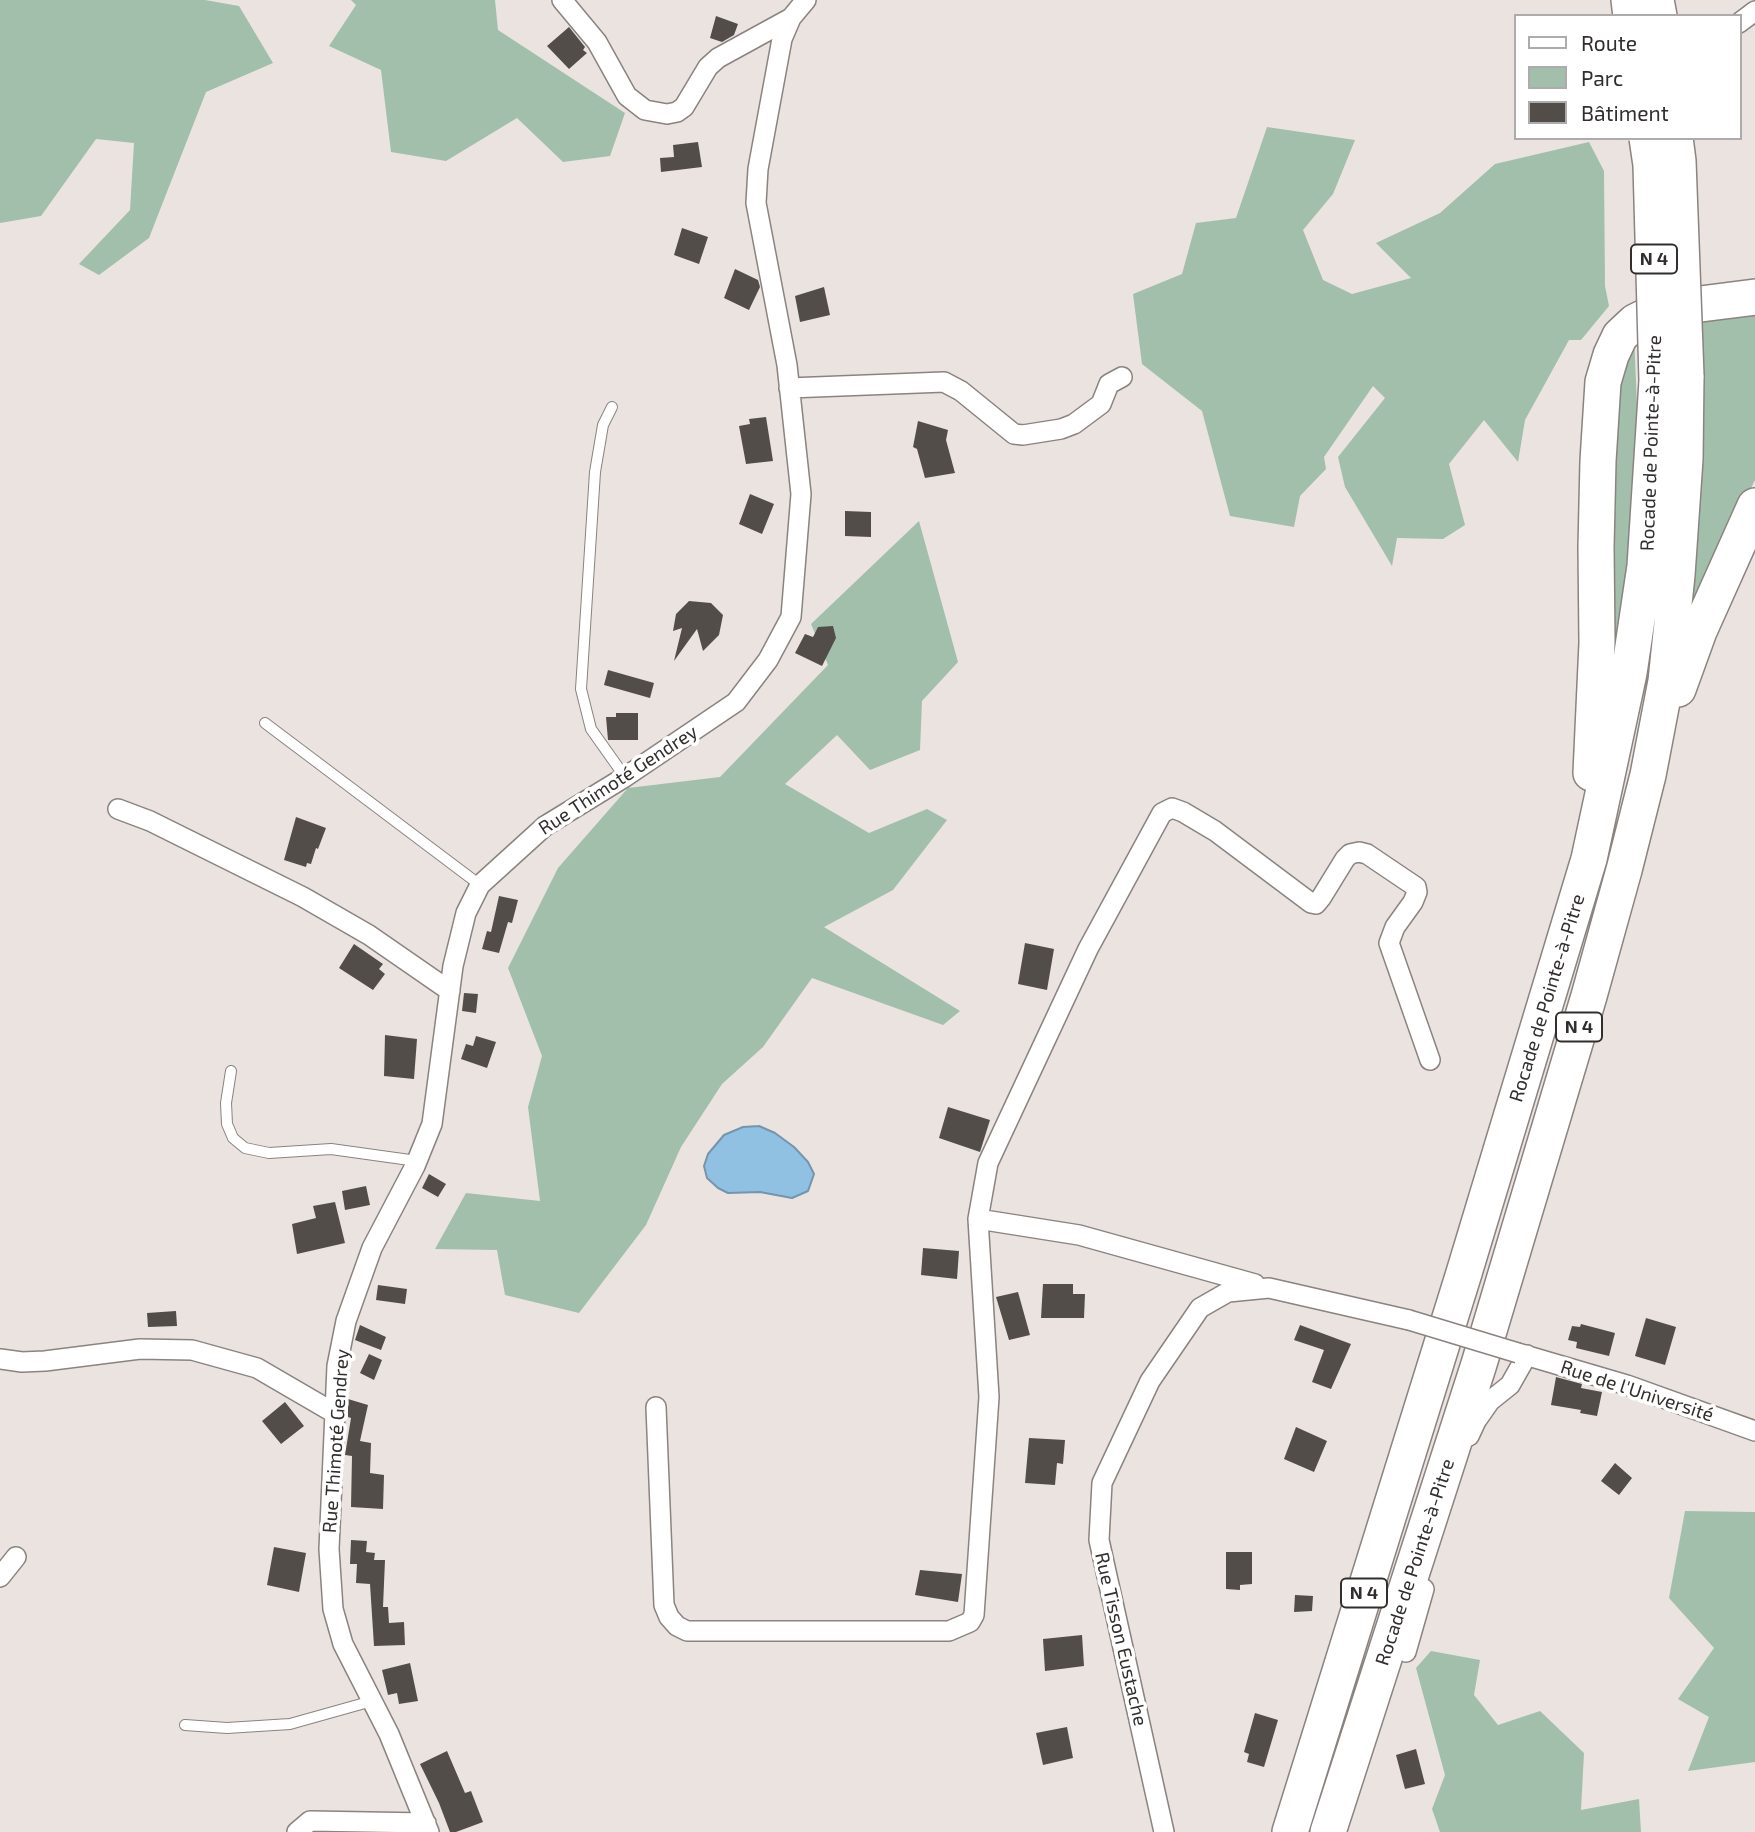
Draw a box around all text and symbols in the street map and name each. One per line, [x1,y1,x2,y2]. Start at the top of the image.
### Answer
legend [1514,14,1741,140]
text: Route [1581,30,1637,55]
text: Parc [1581,65,1623,90]
text: Bâtiment [1581,100,1669,125]
road number: N 4 [1631,244,1677,274]
street label: Rocade de Pointe-à-Pitre [1636,335,1666,551]
street label: Rue Thimoté Gendrey [534,720,702,840]
street label: Rocade de Pointe-à-Pitre [1505,891,1589,1105]
road number: N 4 [1556,1012,1602,1042]
street label: Rue Thimoté Gendrey [318,1348,354,1534]
street label: Rue de l'Université [1558,1356,1716,1426]
street label: Rocade de Pointe-à-Pitre [1371,1456,1459,1668]
street label: Rue Tisson Eustache [1090,1550,1152,1728]
road number: N 4 [1341,1578,1387,1608]

